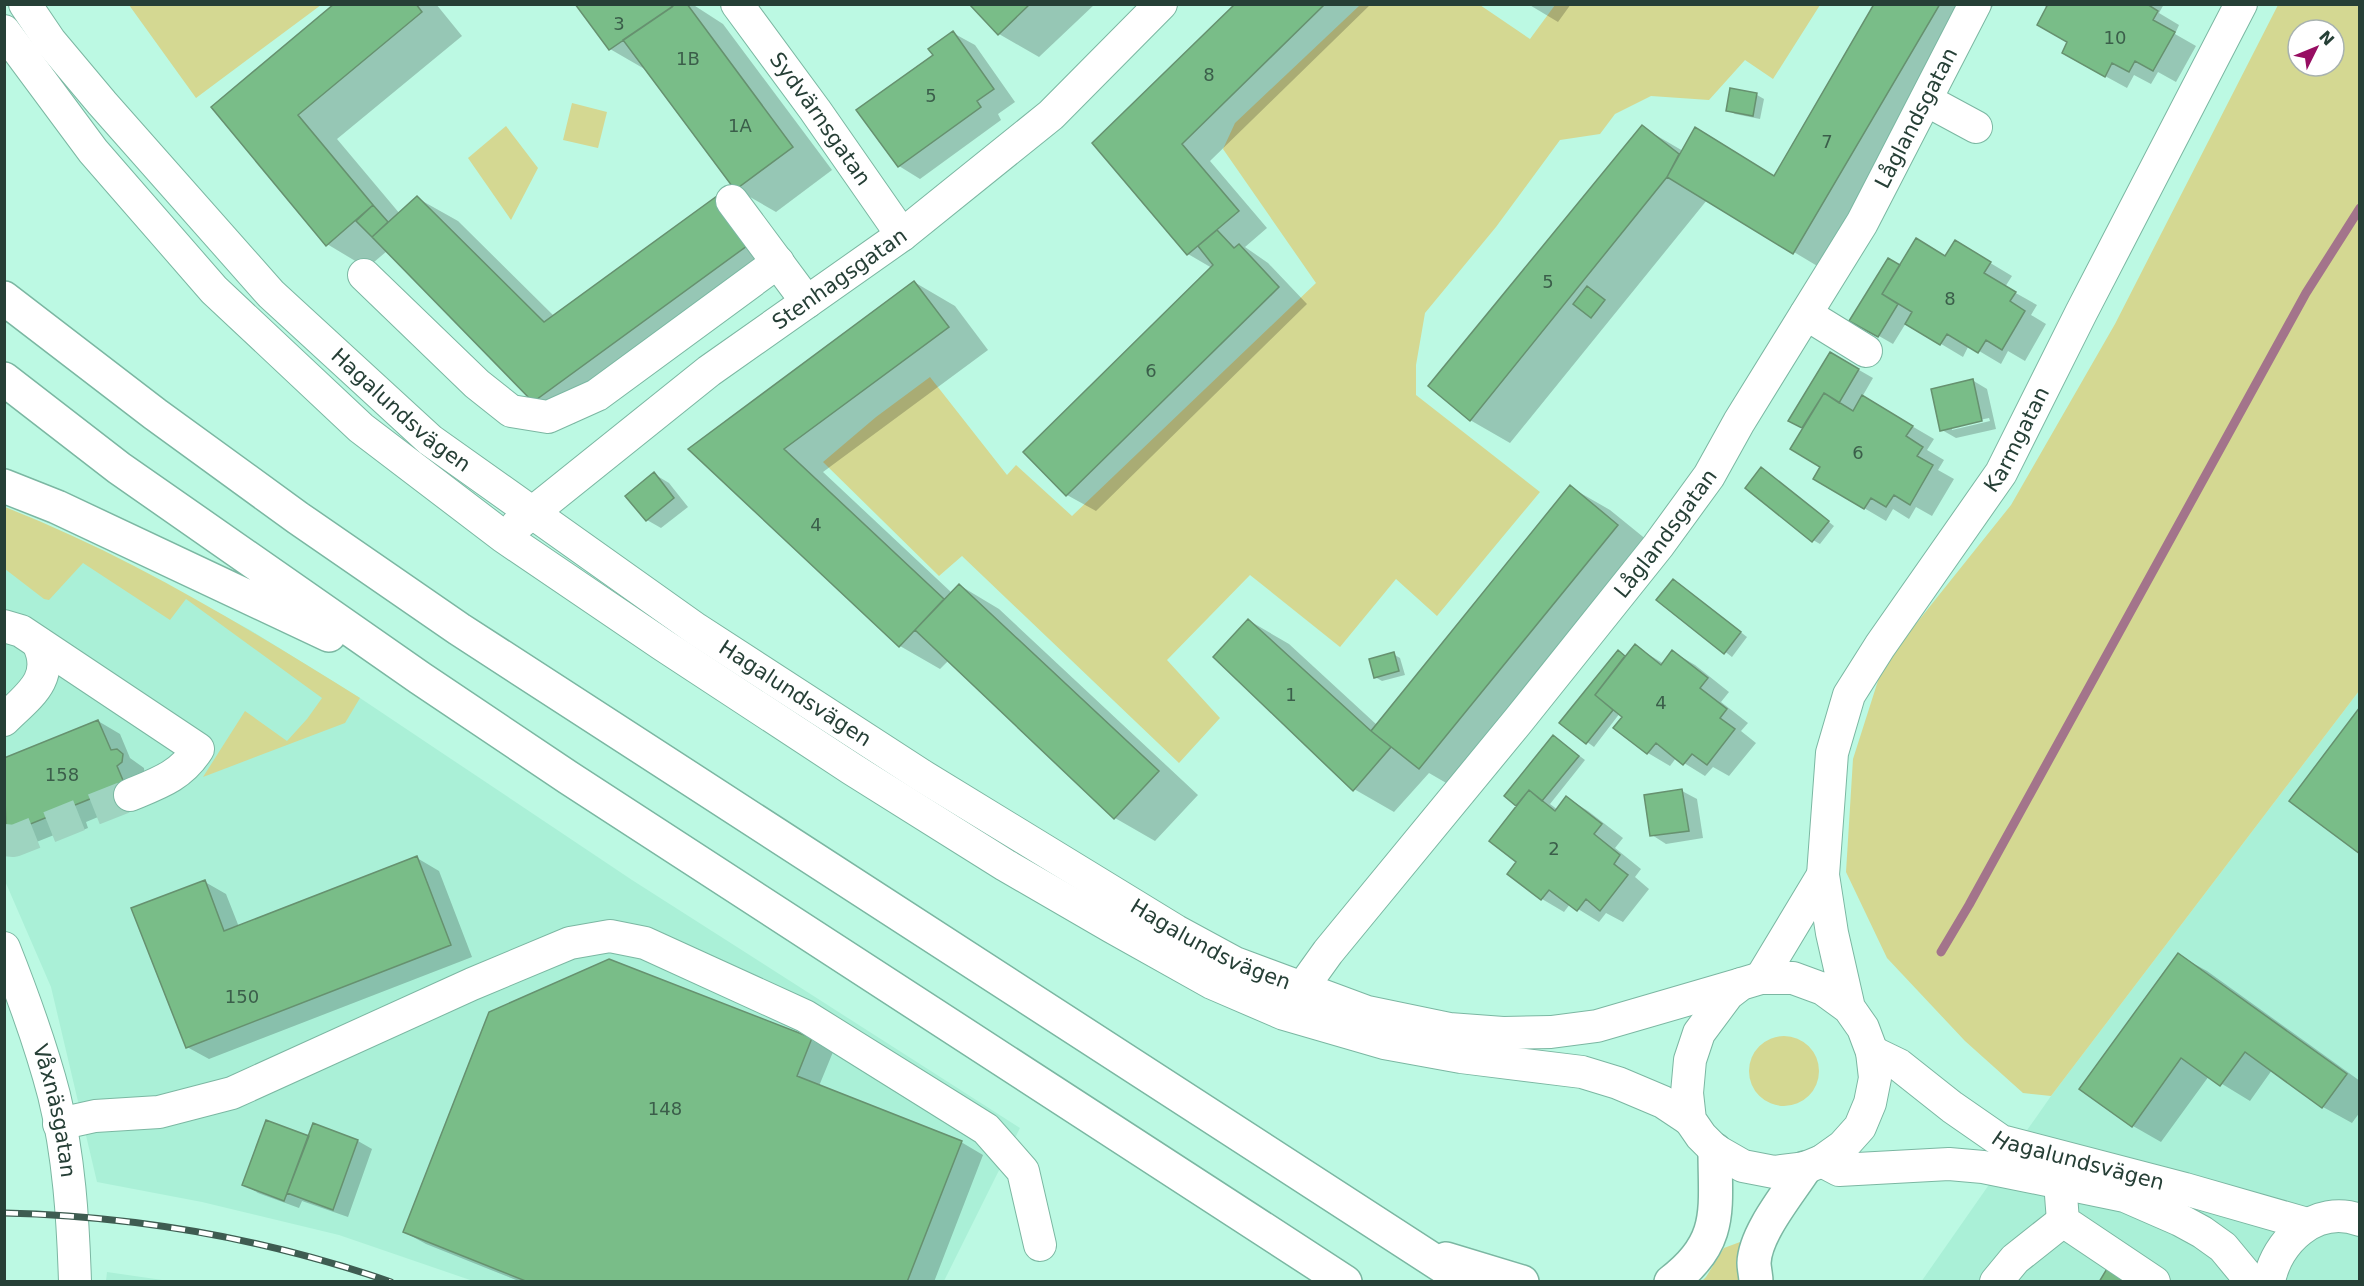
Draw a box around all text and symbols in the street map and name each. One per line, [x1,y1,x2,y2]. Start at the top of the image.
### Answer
house number: 3 [613,13,625,34]
north arrow [2286,18,2346,78]
house number: 10 [2104,27,2126,48]
text: N [2315,27,2338,49]
street label: Låglandsgatan [1870,44,1962,192]
house number: 1B [676,48,700,69]
street label: Sydvärnsgatan [765,48,876,190]
house number: 8 [1203,64,1215,85]
house number: 5 [925,85,937,106]
house number: 1A [728,115,753,136]
house number: 7 [1821,131,1833,152]
street label: Stenhagsgatan [768,223,912,334]
house number: 5 [1542,271,1554,292]
house number: 8 [1944,288,1956,309]
street label: Hagalundsvägen [326,343,475,477]
house number: 6 [1145,360,1157,381]
street label: Karmgatan [1979,383,2054,497]
house number: 6 [1852,442,1864,463]
street label: Låglandsgatan [1609,465,1722,603]
house number: 4 [810,514,822,535]
street label: Hagalundsvägen [715,635,876,751]
house number: 1 [1285,684,1297,705]
house number: 4 [1655,692,1667,713]
house number: 158 [45,764,79,785]
house number: 2 [1548,838,1560,859]
street label: Hagalundsvägen [1126,894,1294,995]
house number: 150 [225,986,259,1007]
street label: Våxnäsgatan [28,1041,80,1179]
house number: 148 [648,1098,682,1119]
street label: Hagalundsvägen [1987,1126,2167,1195]

